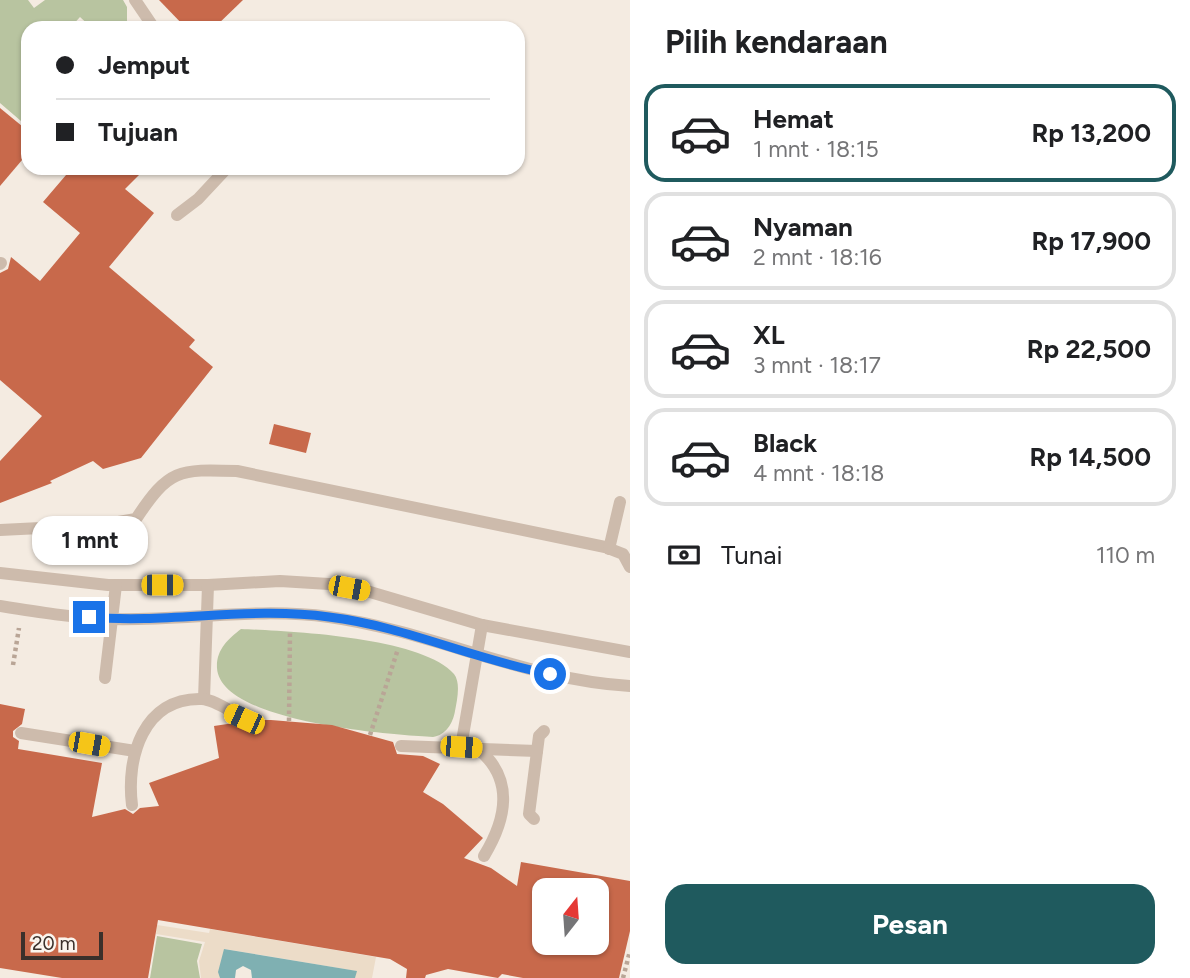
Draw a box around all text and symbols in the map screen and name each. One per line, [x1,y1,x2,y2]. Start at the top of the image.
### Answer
text: Pilih kendaraan [665,23,888,61]
text: Jemput [98,49,190,81]
icon: car [669,102,732,165]
text: Hemat [753,103,834,135]
text: Tujuan [98,116,178,148]
text: Rp 13,200 [1032,117,1151,149]
text: 1 mnt · 18:15 [753,135,879,163]
icon: car [669,210,732,273]
text: Nyaman [753,211,853,243]
text: Rp 17,900 [1032,225,1151,257]
text: 2 mnt · 18:16 [753,243,882,271]
icon: car [669,318,732,381]
text: XL [753,319,785,351]
text: Rp 22,500 [1027,333,1151,365]
text: 3 mnt · 18:17 [753,351,881,379]
icon: car [669,426,732,489]
text: Black [753,427,817,459]
text: Rp 14,500 [1030,441,1151,473]
text: 4 mnt · 18:18 [753,459,884,487]
callout: 1 mnt [31,516,147,564]
text: 1 mnt [61,526,119,554]
icon: cash [665,536,703,574]
text: Tunai [721,539,782,571]
text: 110 m [1096,541,1155,569]
car [327,574,372,602]
car [142,575,184,596]
route end [73,601,105,633]
route start [534,658,566,690]
car [221,701,268,737]
car [67,730,112,758]
car [440,735,483,759]
north arrow [532,878,609,956]
map controls [532,878,609,955]
button: Pesan [665,884,1155,964]
scale bar [21,929,103,961]
text: 20 m [32,932,76,955]

